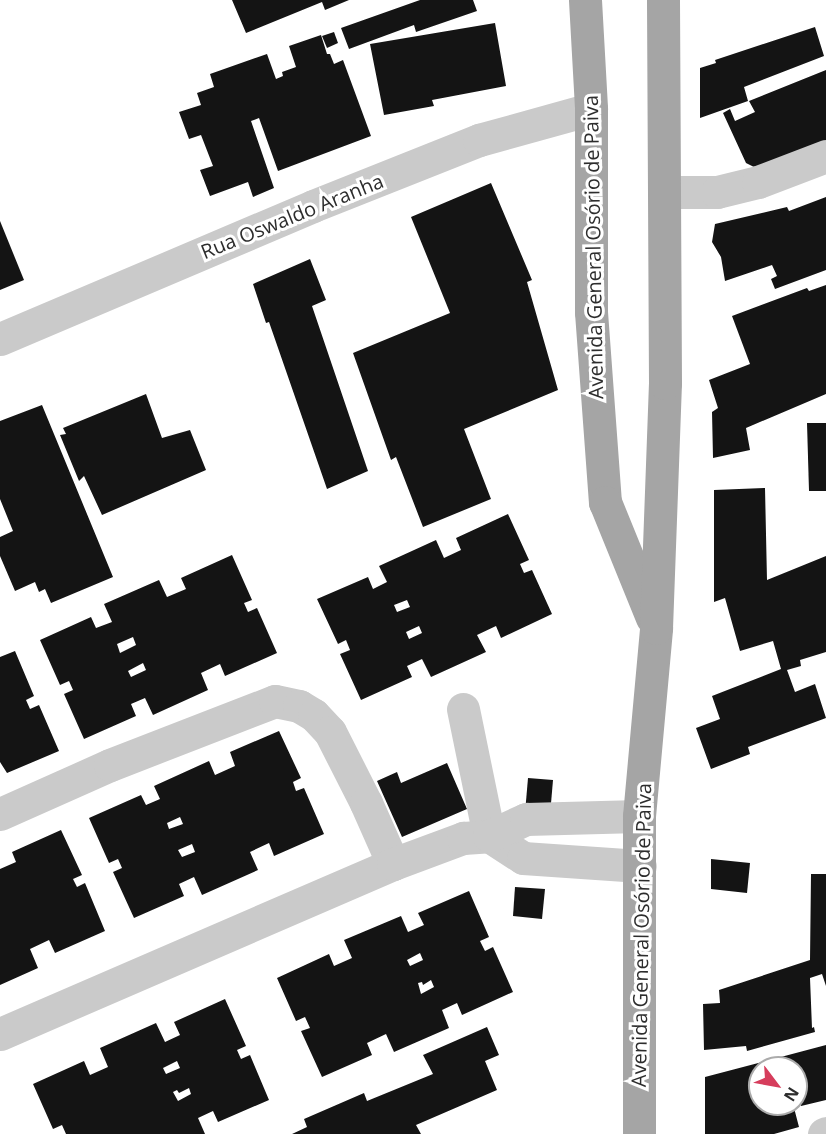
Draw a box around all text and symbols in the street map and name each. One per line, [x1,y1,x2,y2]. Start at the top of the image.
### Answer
street label: Avenida General Osório de Paiva [578,95,608,399]
street label: Rua Oswaldo Aranha [197,168,387,264]
street label: Avenida General Osório de Paiva [626,783,656,1087]
north arrow [748,1056,808,1116]
text: N [779,1083,804,1106]

